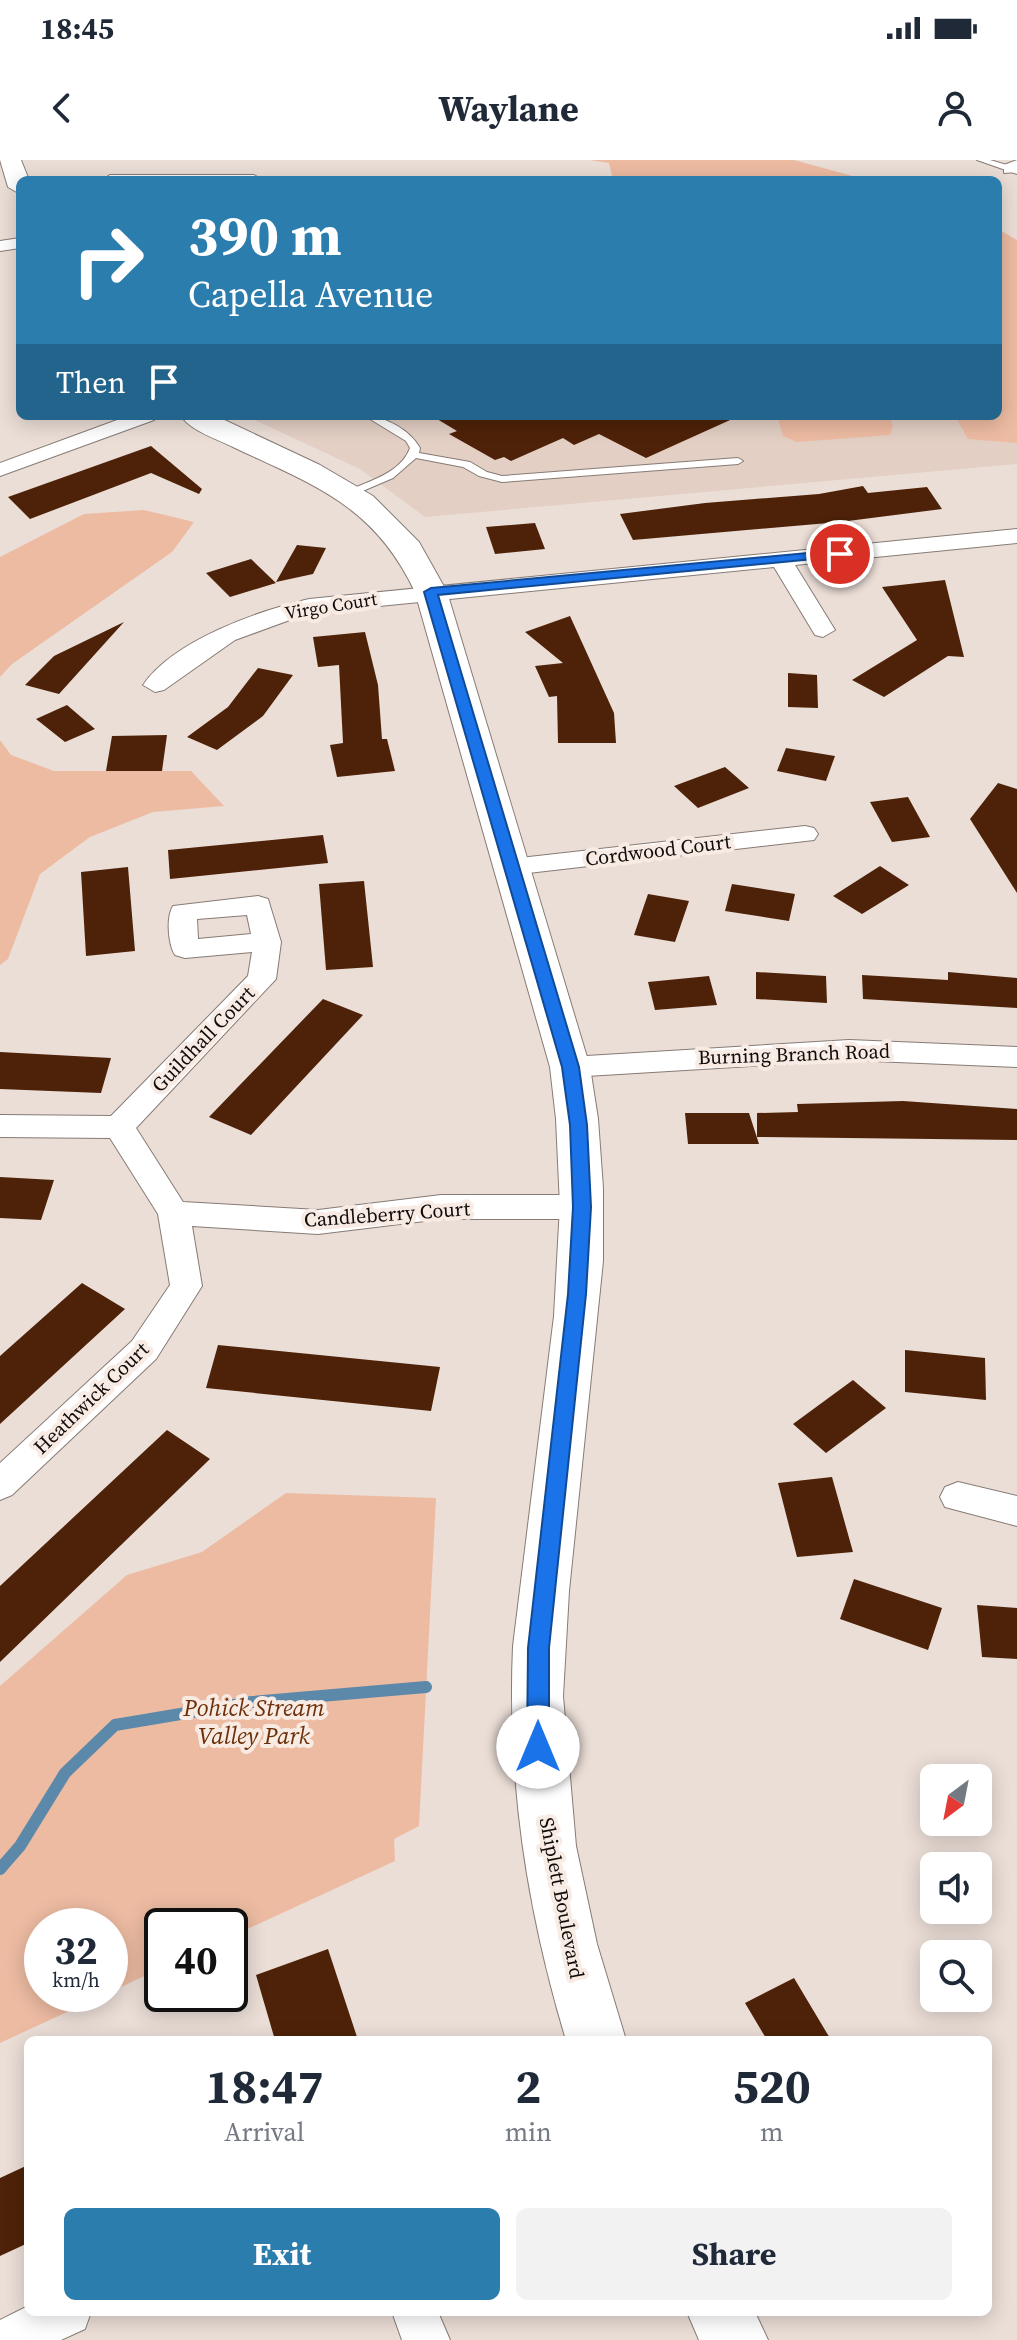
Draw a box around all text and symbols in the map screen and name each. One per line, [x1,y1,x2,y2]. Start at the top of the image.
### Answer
text: 18:45 [40,8,114,49]
text: Waylane [438,84,579,133]
icon: back [40,86,84,130]
icon: person [933,86,977,130]
text: 390 m [188,197,342,274]
icon: right [56,208,160,312]
text: Capella Avenue [188,270,433,319]
icon: arrive [142,360,186,404]
text: Then [56,362,126,403]
pin [806,520,874,588]
icon: arrive [818,532,862,576]
street label: Virgo Court [283,586,379,625]
street label: Cordwood Court [584,827,733,873]
street label: Guildhall Court [145,979,261,1098]
street label: Burning Branch Road [698,1037,891,1071]
street label: Candleberry Court [303,1194,471,1234]
street label: Heathwick Court [27,1335,155,1460]
park label: Pohick Stream Valley Park [182,1691,325,1752]
position arrow [496,1705,580,1789]
north arrow [920,1764,992,1836]
map controls [920,1764,992,2012]
street label: Shiplett Boulevard [533,1815,591,1982]
button: sound [920,1852,992,1924]
speed limit sign: 40 [144,1908,248,2012]
text: 32 [54,1923,98,1977]
button: search [920,1940,992,2012]
text: km/h [52,1966,100,1994]
text: 18:47 [205,2053,324,2119]
text: 2 [515,2053,541,2119]
text: 520 [733,2053,811,2119]
text: Arrival [224,2114,305,2150]
text: min [505,2114,552,2150]
text: m [760,2114,784,2150]
button: Exit [64,2208,500,2300]
button: Share [516,2208,952,2300]

